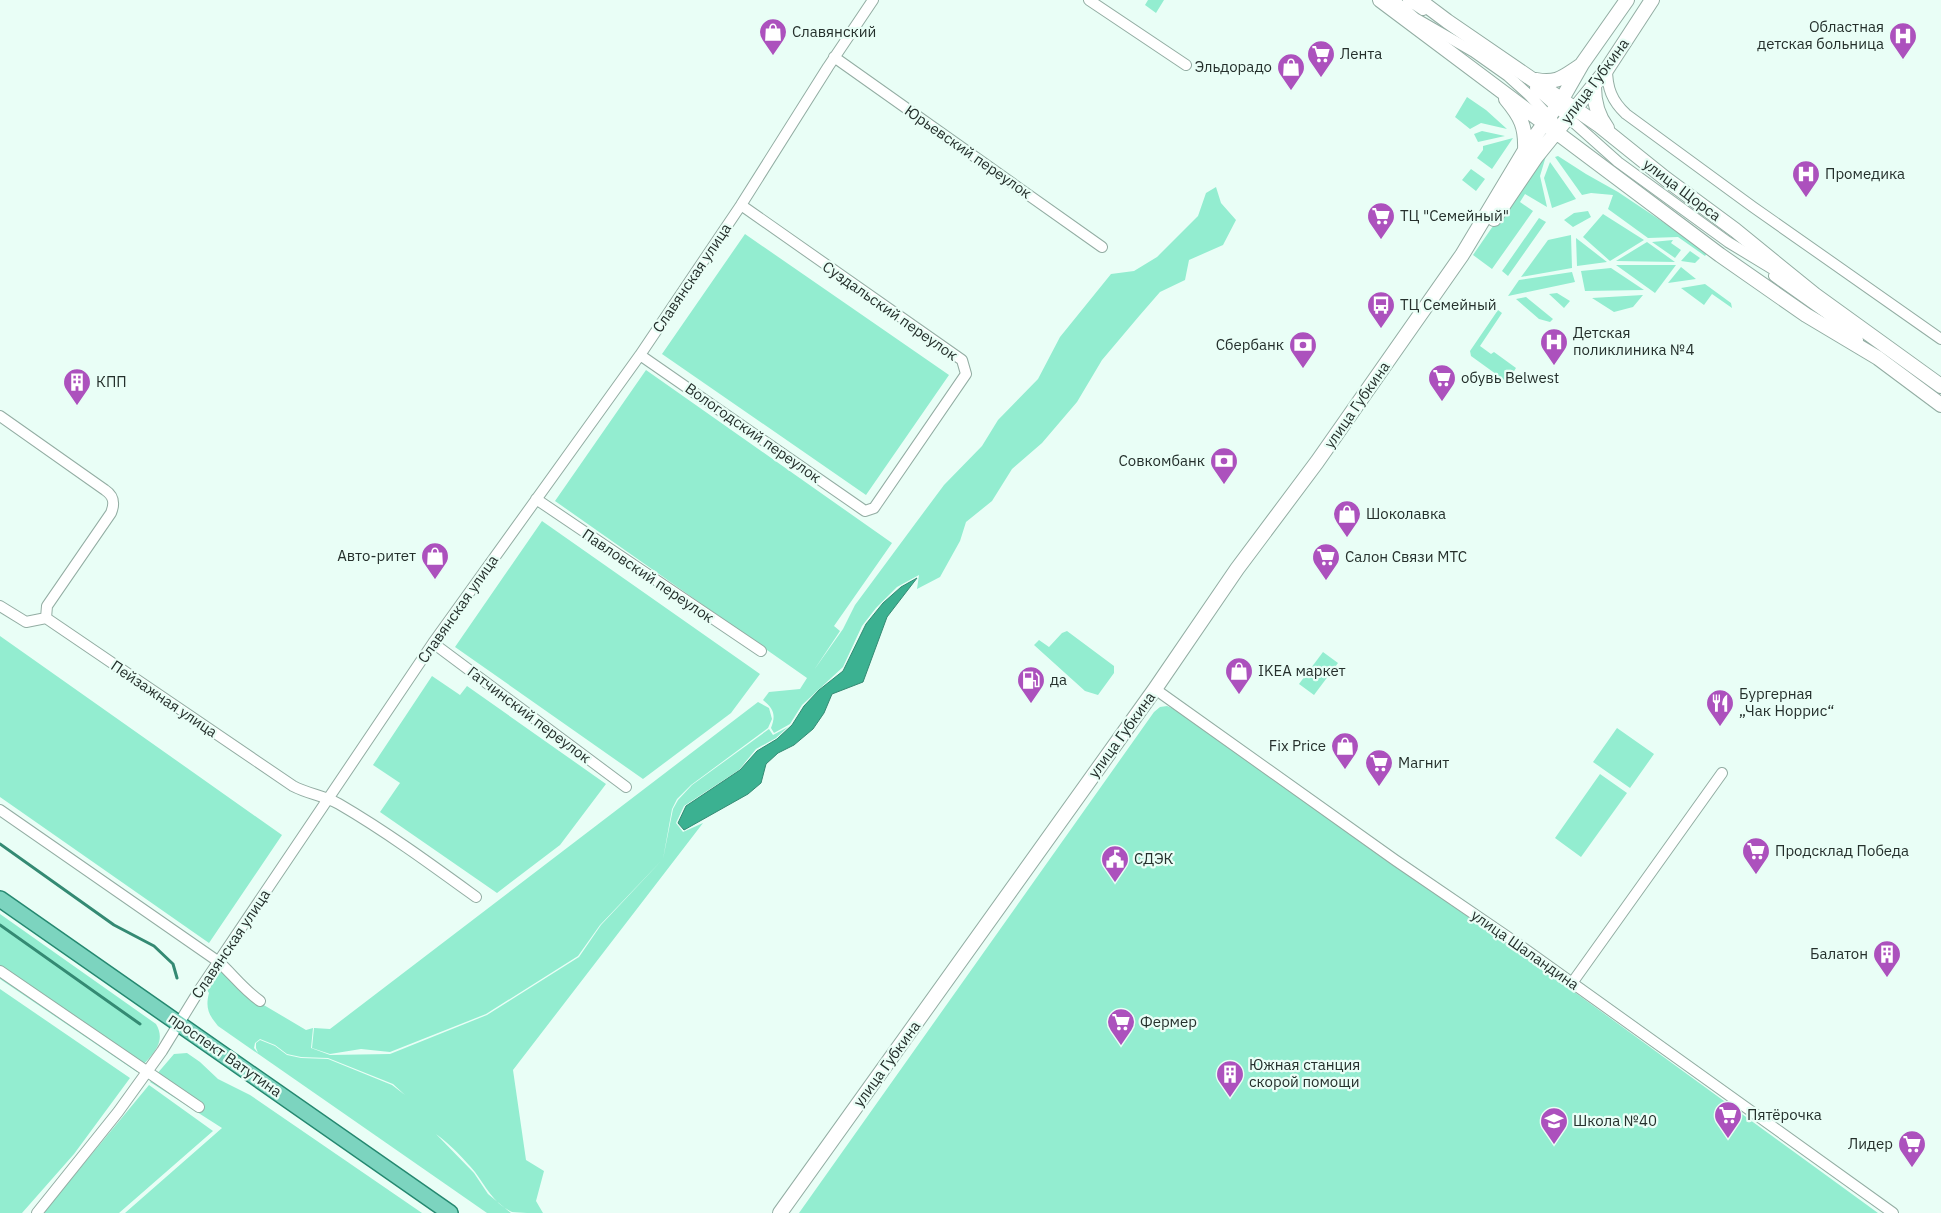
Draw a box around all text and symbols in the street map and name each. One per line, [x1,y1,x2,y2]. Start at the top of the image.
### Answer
shop icon: Славянский [758,17,788,56]
place label: Областная детская больница [1757,17,1884,53]
hospital icon: Областная детская больница [1888,21,1918,60]
place label: Славянский [792,22,876,41]
street label: улица Губкина [1556,34,1633,127]
supermarket icon: Лента [1306,39,1336,78]
place label: Лента [1340,44,1382,63]
shop icon: Эльдорадо [1276,52,1306,91]
place label: Эльдорадо [1195,57,1272,76]
street label: Юрьевский переулок [901,101,1035,203]
street label: улица Щорса [1640,154,1725,225]
hospital icon: Промедика [1791,159,1821,198]
place label: Промедика [1825,164,1905,183]
supermarket icon: ТЦ "Семейный" [1366,201,1396,240]
place label: ТЦ "Семейный" [1400,206,1509,225]
street label: Славянская улица [648,219,735,336]
street label: Суздальский переулок [819,257,962,364]
bus stop icon: ТЦ Семейный [1366,290,1396,329]
place label: ТЦ Семейный [1400,295,1497,314]
place label: Детская поликлиника №4 [1573,323,1694,359]
hospital icon: Детская поликлиника №4 [1539,327,1569,366]
bank icon: Сбербанк [1288,330,1318,369]
place label: Сбербанк [1216,335,1284,354]
street label: улица Губкина [1320,358,1394,452]
supermarket icon: обувь Belwest [1427,363,1457,402]
building icon: КПП [62,367,92,406]
place label: обувь Belwest [1461,368,1559,387]
place label: КПП [96,372,127,391]
street label: Вологодский переулок [682,378,825,487]
bank icon: Совкомбанк [1209,446,1239,485]
place label: Совкомбанк [1119,451,1205,470]
shop icon: Шоколавка [1332,499,1362,538]
place label: Шоколавка [1366,504,1446,523]
street label: Павловский переулок [579,524,718,627]
shop icon: Авто-ритет [420,541,450,580]
supermarket icon: Салон Связи МТС [1311,542,1341,581]
place label: Авто-ритет [337,546,416,565]
place label: Салон Связи МТС [1345,547,1467,566]
street label: Славянская улица [413,551,502,666]
street label: Пейзажная улица [107,656,221,741]
shop icon: IKEA маркет [1224,656,1254,695]
place label: IKEA маркет [1258,661,1346,680]
street label: Гатчинский переулок [464,662,595,767]
fuel station icon: да [1016,665,1046,704]
place label: да [1050,670,1067,689]
place label: Бургерная „Чак Норрис“ [1739,684,1834,720]
street label: улица Губкина [1084,688,1159,781]
restaurant icon: Бургерная „Чак Норрис“ [1705,688,1735,727]
shop icon: Fix Price [1330,731,1360,770]
place label: Fix Price [1269,736,1326,755]
supermarket icon: Магнит [1364,748,1394,787]
place label: Магнит [1398,753,1449,772]
supermarket icon: Продсклад Победа [1741,836,1771,875]
place label: Продсклад Победа [1775,841,1909,860]
public building icon: СДЭК [1100,844,1130,883]
place label: СДЭК [1134,849,1174,868]
street label: Славянская улица [187,885,274,1002]
street label: улица Шаландина [1468,905,1583,994]
building icon: Балатон [1872,939,1902,978]
place label: Балатон [1810,944,1868,963]
supermarket icon: Фермер [1106,1007,1136,1046]
street label: проспект Ватутина [165,1008,286,1101]
place label: Фермер [1140,1012,1197,1031]
street label: улица Губкина [849,1017,924,1110]
place label: Южная станция скорой помощи [1249,1055,1360,1091]
building icon: Южная станция скорой помощи [1215,1059,1245,1098]
supermarket icon: Пятёрочка [1713,1100,1743,1139]
place label: Пятёрочка [1747,1105,1822,1124]
school or university icon: Школа №40 [1539,1106,1569,1145]
place label: Школа №40 [1573,1111,1657,1130]
supermarket icon: Лидер [1897,1129,1927,1168]
place label: Лидер [1848,1134,1893,1153]

